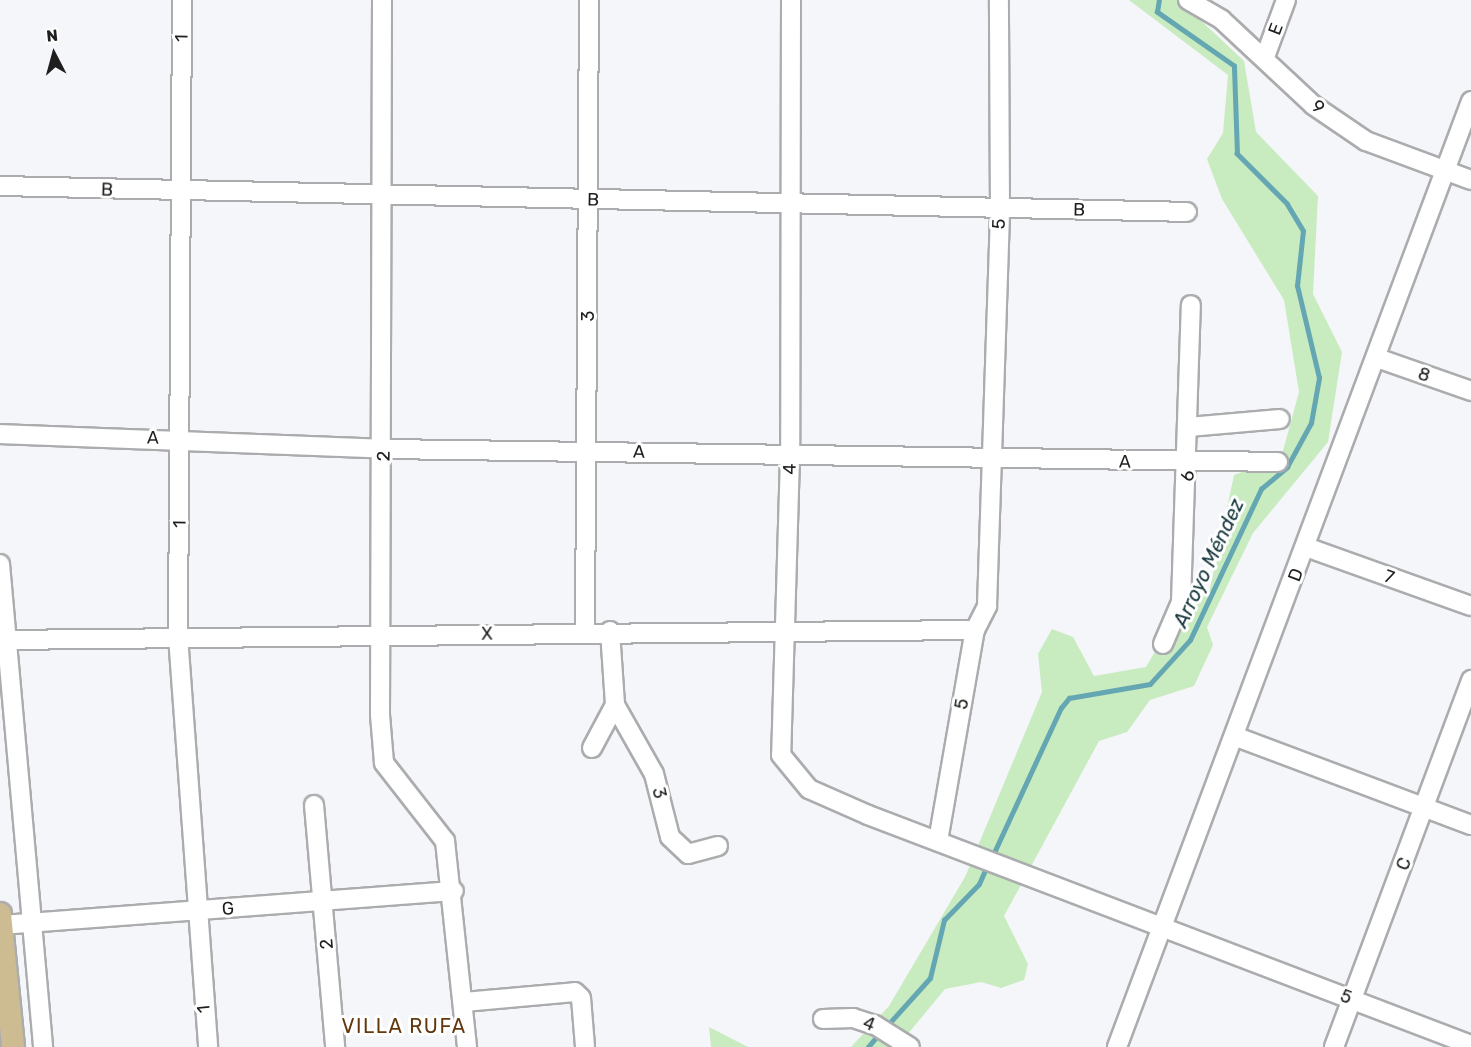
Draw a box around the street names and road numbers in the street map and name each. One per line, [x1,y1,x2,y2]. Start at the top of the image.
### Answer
street label: E [1264,20,1288,38]
street label: 1 [171,34,193,42]
street label: 9 [1307,95,1329,119]
street label: B [101,179,113,201]
street label: B [587,189,599,211]
street label: B [1073,199,1085,221]
street label: 5 [988,218,1010,230]
street label: 3 [577,311,599,321]
street label: 8 [1415,363,1433,387]
street label: A [147,427,159,449]
street label: A [633,441,645,463]
street label: 2 [373,451,395,461]
street label: A [1119,451,1131,473]
street label: 4 [779,463,801,475]
street label: 6 [1177,470,1199,482]
street label: 1 [169,520,191,528]
street label: D [1284,565,1308,585]
street label: 7 [1381,565,1397,589]
street label: X [481,623,493,645]
street label: 5 [950,697,974,711]
street label: 3 [647,785,671,801]
street label: C [1392,855,1416,873]
street label: G [221,898,235,920]
street label: 2 [316,938,338,950]
street label: 5 [1337,985,1355,1009]
street label: 1 [193,1004,215,1014]
street label: 4 [860,1012,878,1036]

